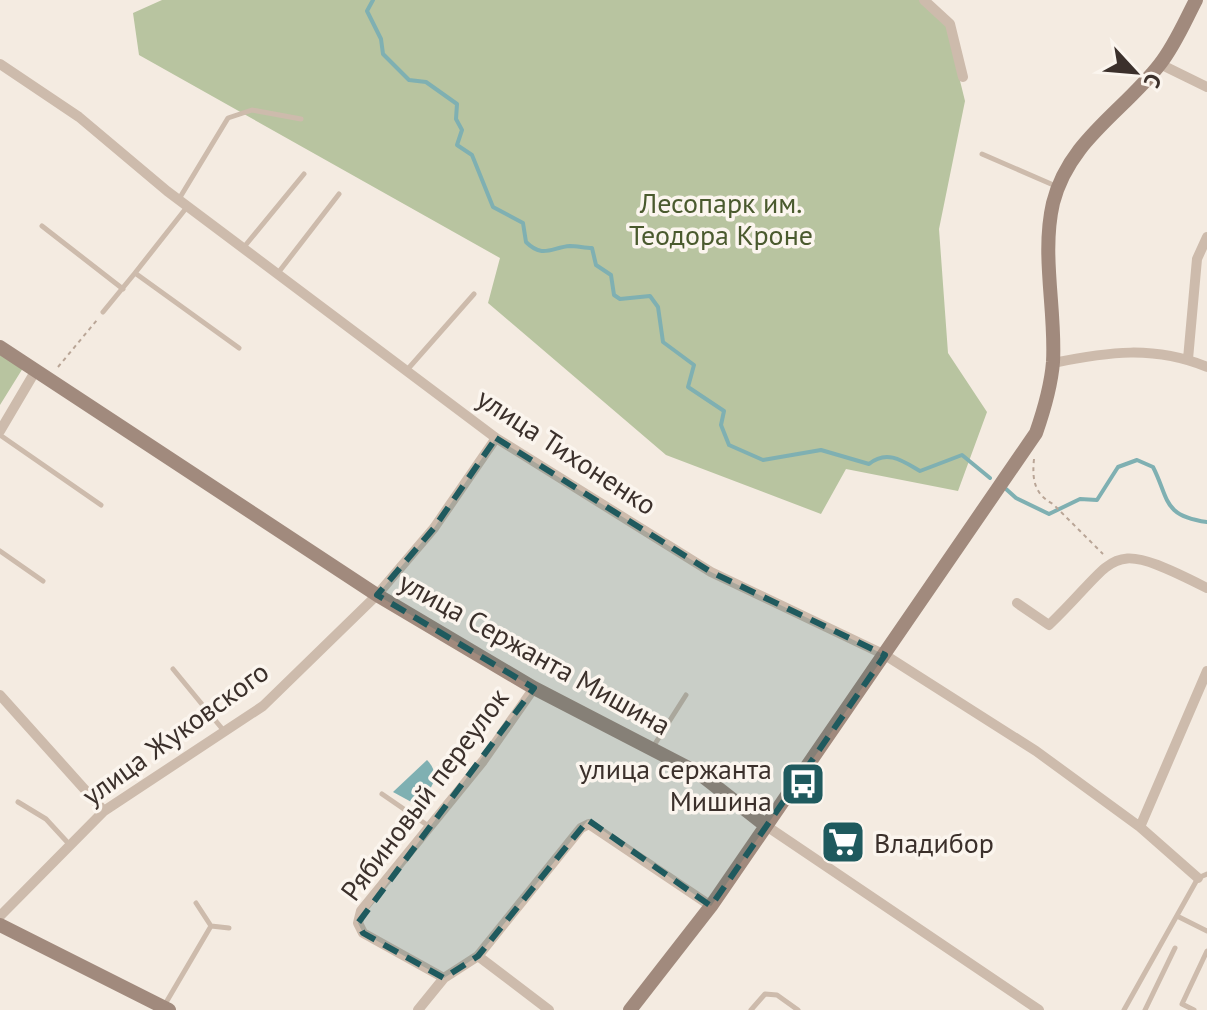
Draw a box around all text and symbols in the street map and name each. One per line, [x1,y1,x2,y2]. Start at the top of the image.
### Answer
north arrow [1095,32,1175,112]
text: С [1138,69,1168,92]
park label: Лесопарк им. Теодора Кроне [629,184,813,253]
street label: улица Тихоненко [470,379,664,523]
street label: улица Сержанта Мишина [393,563,677,743]
street label: улица Жуковского [74,653,276,813]
street label: Рябиновый переулок [332,680,517,908]
place label: улица cержанта Мишина [579,750,772,819]
bus stop icon: улица cержанта Мишина [779,760,827,808]
supermarket icon: Владибор [819,818,867,866]
place label: Владибор [874,824,994,861]

